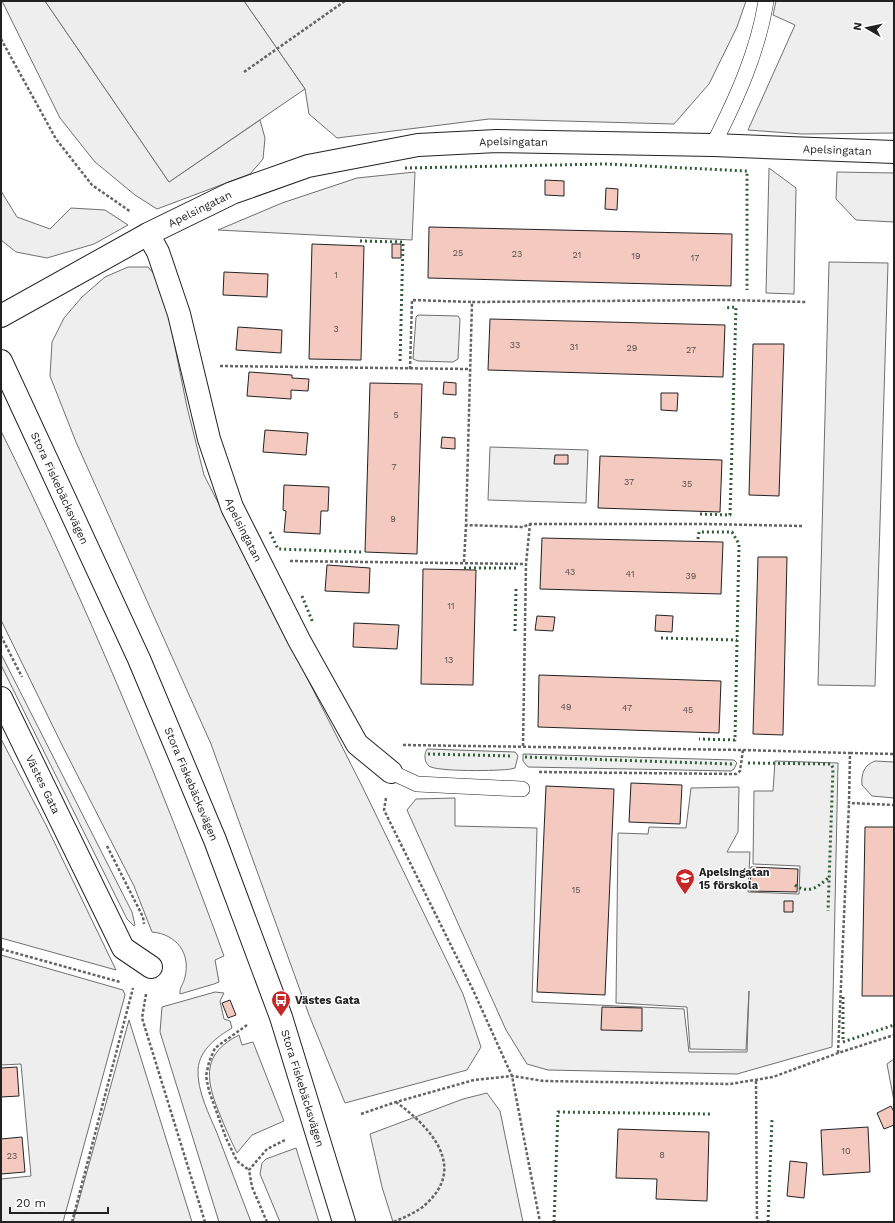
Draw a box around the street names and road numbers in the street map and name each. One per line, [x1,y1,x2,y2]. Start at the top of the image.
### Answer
street label: Apelsingatan [479,134,548,148]
street label: Apelsingatan [803,142,872,158]
street label: Apelsingatan [166,188,234,230]
street label: Stora Fiskebäcksvägen [28,430,91,546]
street label: Apelsingatan [223,497,265,564]
street label: Stora Fiskebäcksvägen [162,725,221,843]
street label: Västes Gata [23,753,63,816]
street label: Stora Fiskebäcksvägen [279,1028,327,1148]

